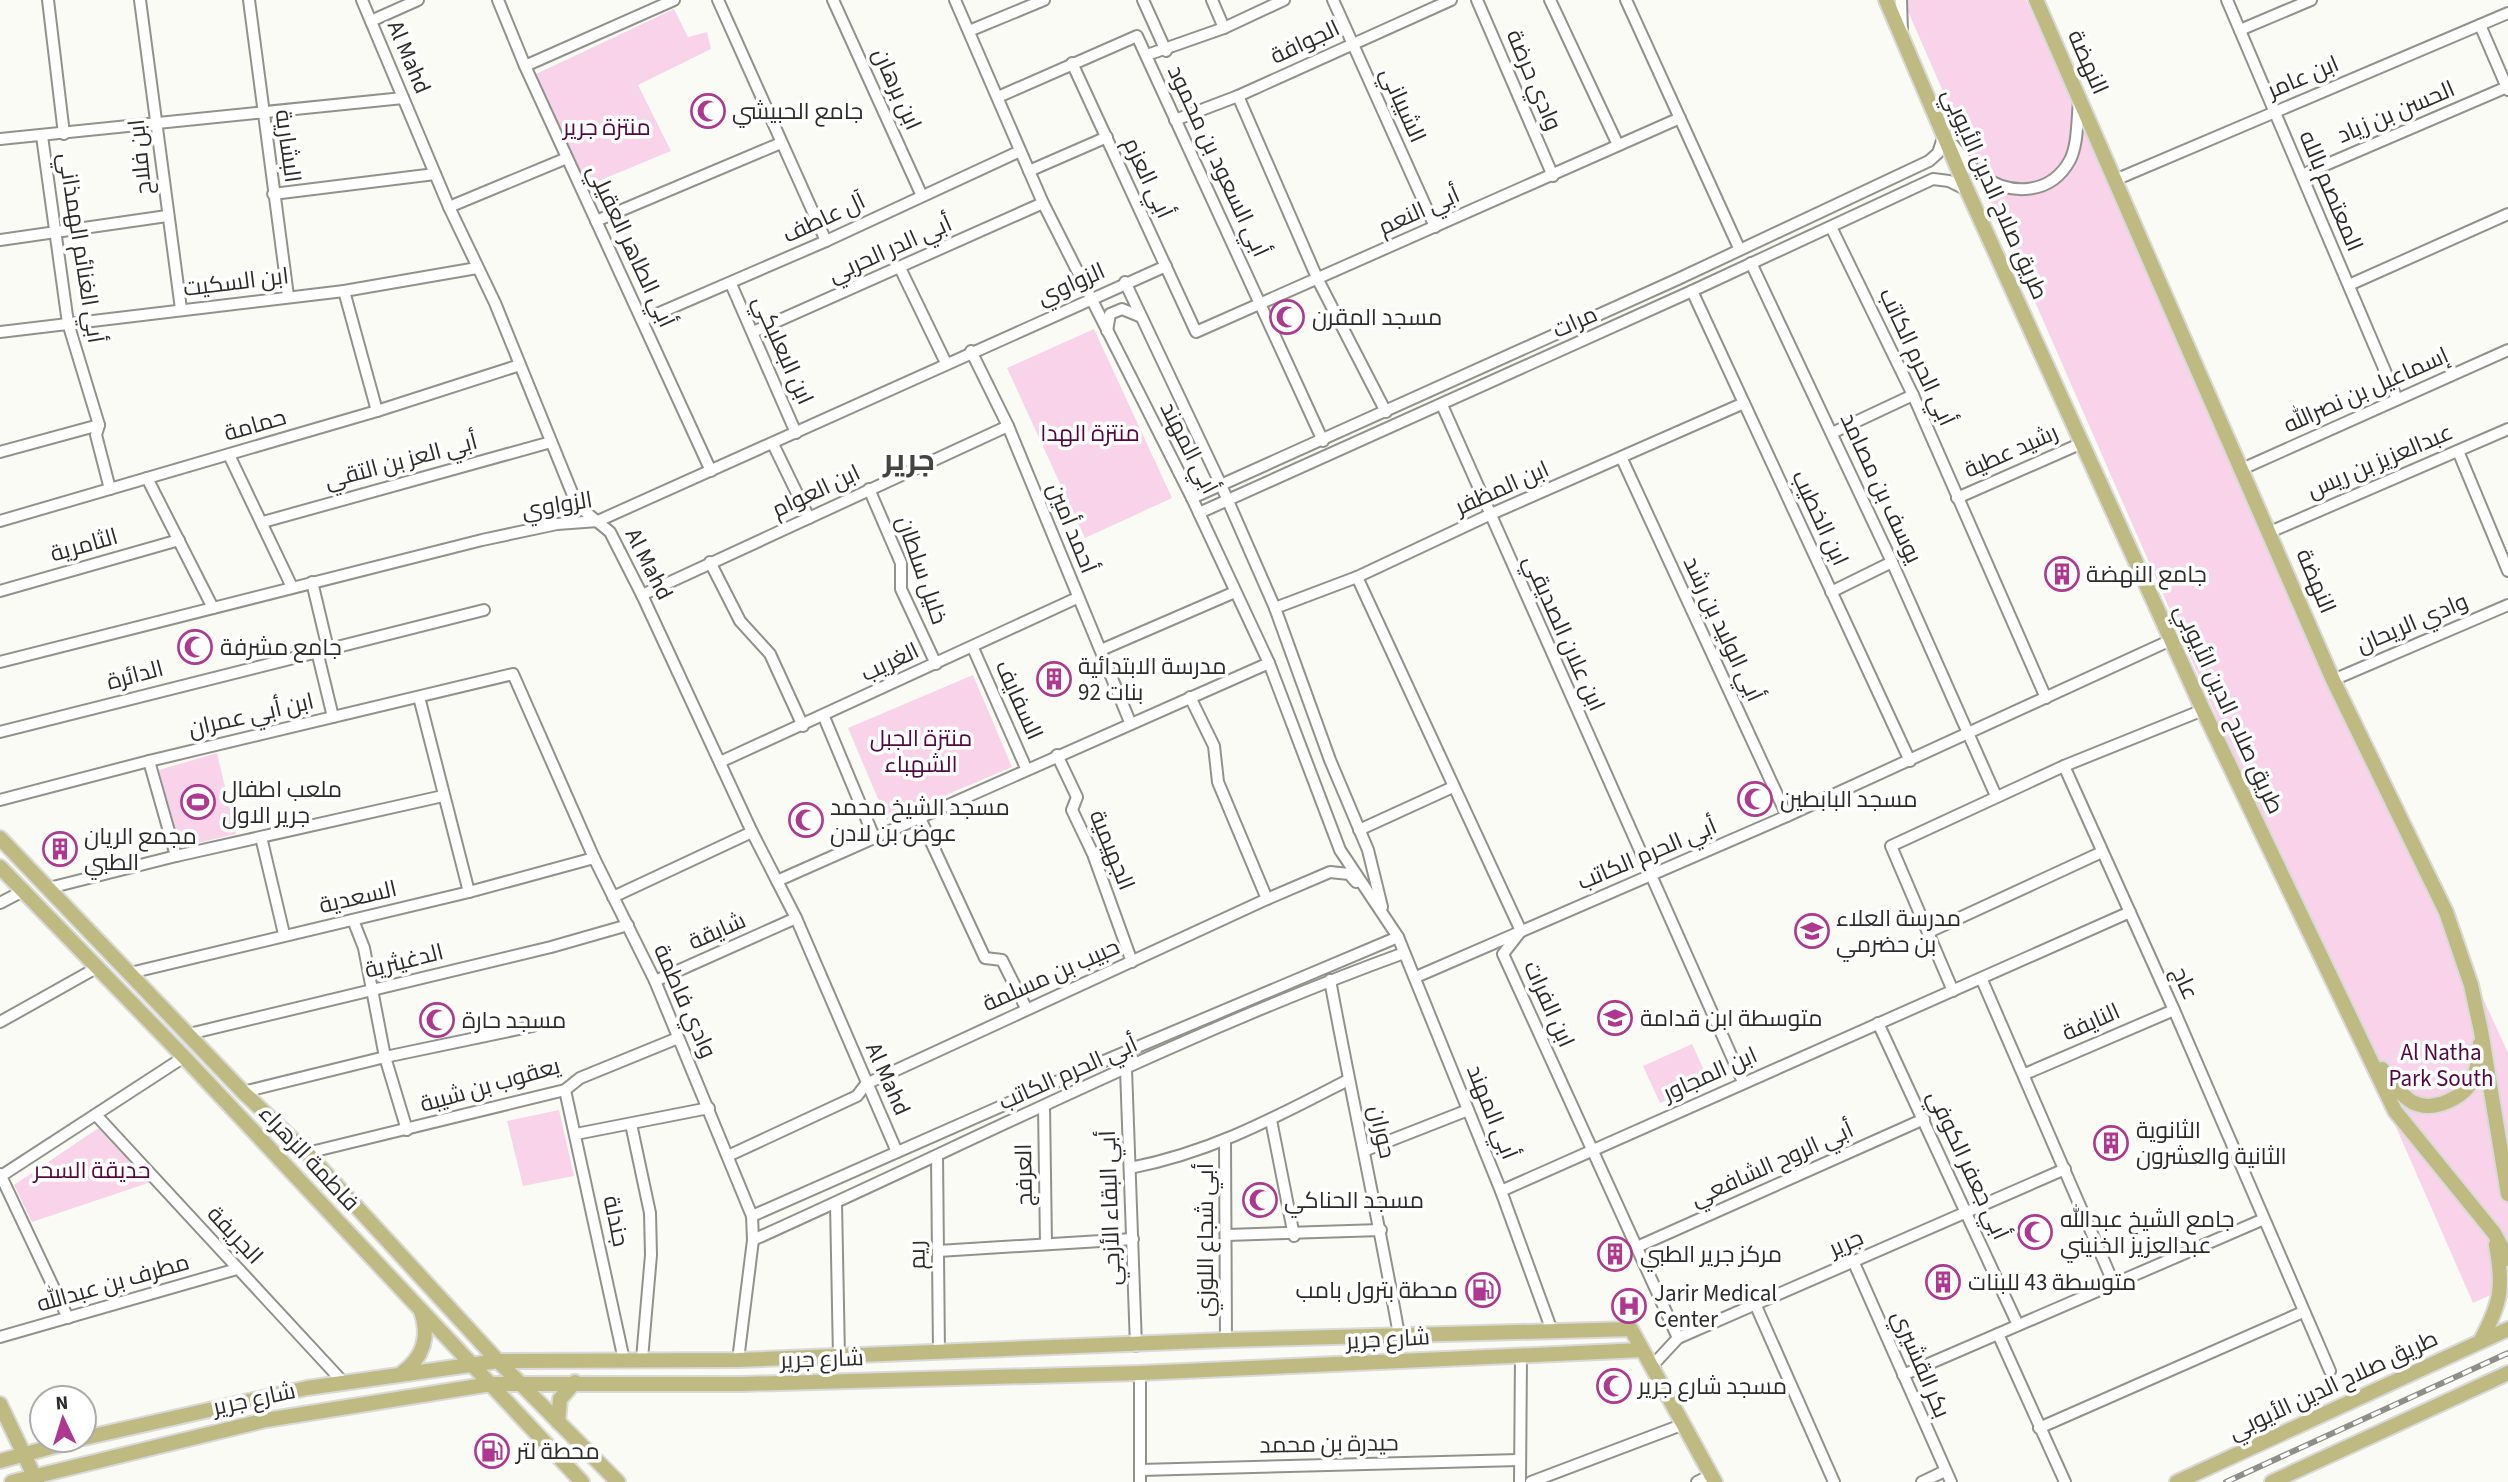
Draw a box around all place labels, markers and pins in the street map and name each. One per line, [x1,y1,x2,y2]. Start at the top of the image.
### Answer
mosque icon: جامع الحبيشي [689,92,727,130]
place label: جامع الحبيشي [732,95,863,128]
mosque icon: مسجد المقرن [1268,298,1306,336]
place label: مسجد المقرن [1312,301,1442,334]
building icon: جامع النهضة [2043,555,2081,593]
place label: جامع النهضة [2086,558,2207,591]
mosque icon: جامع مشرفة [176,628,214,666]
place label: جامع مشرفة [220,631,342,664]
place label: مدرسة الابتدائية 92 بنات [1078,650,1227,709]
building icon: مدرسة الابتدائية 92 بنات [1035,660,1073,698]
place label: ملعب اطفال جرير الاول [222,773,342,832]
mosque icon: مسجد البابطين [1736,780,1774,818]
sports icon: ملعب اطفال جرير الاول [179,783,217,821]
place label: مسجد البابطين [1780,783,1918,816]
place label: مسجد الشيخ محمد عوض بن لادن [830,791,1010,850]
mosque icon: مسجد الشيخ محمد عوض بن لادن [787,801,825,839]
place label: مجمع الريان الطبي [84,820,197,880]
building icon: مجمع الريان الطبي [41,830,79,868]
place label: مدرسة العلاء بن حضرمي [1836,902,1961,962]
school or university icon: مدرسة العلاء بن حضرمي [1793,912,1831,950]
school or university icon: متوسطة ابن قدامة [1596,999,1634,1037]
mosque icon: مسجد حارة [418,1001,456,1039]
place label: متوسطة ابن قدامة [1640,1002,1822,1035]
place label: مسجد حارة [462,1004,566,1037]
place label: الثانوية الثانية والعشرون [2136,1114,2287,1173]
building icon: الثانوية الثانية والعشرون [2092,1124,2130,1162]
mosque icon: مسجد الحناكي [1241,1181,1279,1219]
place label: مسجد الحناكي [1284,1184,1424,1218]
place label: جامع الشيخ عبدالله عبدالعزيز الخنيني [2060,1203,2235,1263]
mosque icon: جامع الشيخ عبدالله عبدالعزيز الخنيني [2016,1213,2054,1251]
building icon: مركز جرير الطبي [1596,1235,1634,1273]
place label: مركز جرير الطبي [1640,1238,1782,1272]
building icon: متوسطة 43 للبنات [1924,1263,1962,1301]
place label: متوسطة 43 للبنات [1968,1266,2136,1299]
fuel station icon: محطة بترول بامب [1464,1271,1502,1309]
place label: محطة بترول بامب [1296,1274,1458,1307]
place label: Jarir Medical Center [1654,1277,1777,1336]
hospital icon: Jarir Medical Center [1610,1287,1648,1325]
mosque icon: مسجد شارع جرير [1595,1367,1633,1405]
place label: مسجد شارع جرير [1636,1370,1787,1403]
fuel station icon: محطة لتر [473,1432,511,1470]
place label: محطة لتر [514,1435,600,1468]

